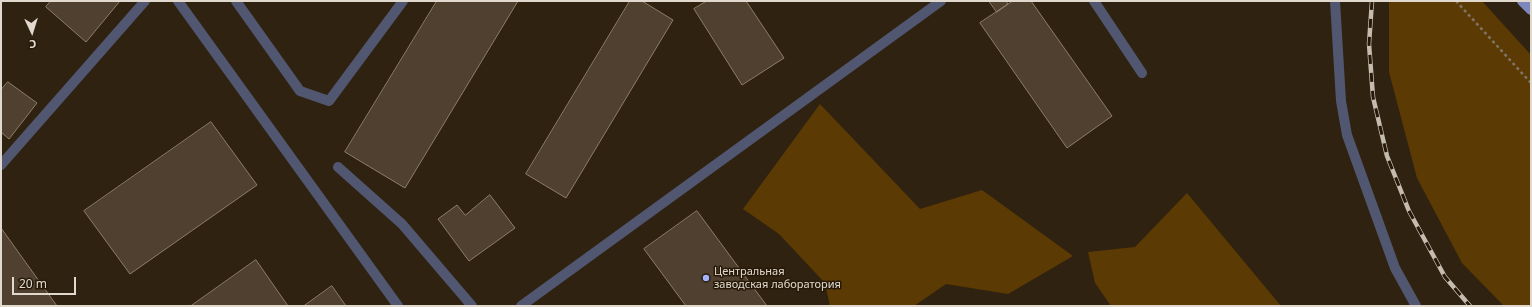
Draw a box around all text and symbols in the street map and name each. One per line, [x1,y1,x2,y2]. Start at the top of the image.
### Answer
north arrow [12,12,52,52]
text: С [29,37,37,52]
place label: Центральная заводская лаборатория [714,265,841,291]
scale bar [14,269,78,295]
marker: Центральная заводская лаборатория [701,273,711,283]
text: 20 m [19,275,47,292]

